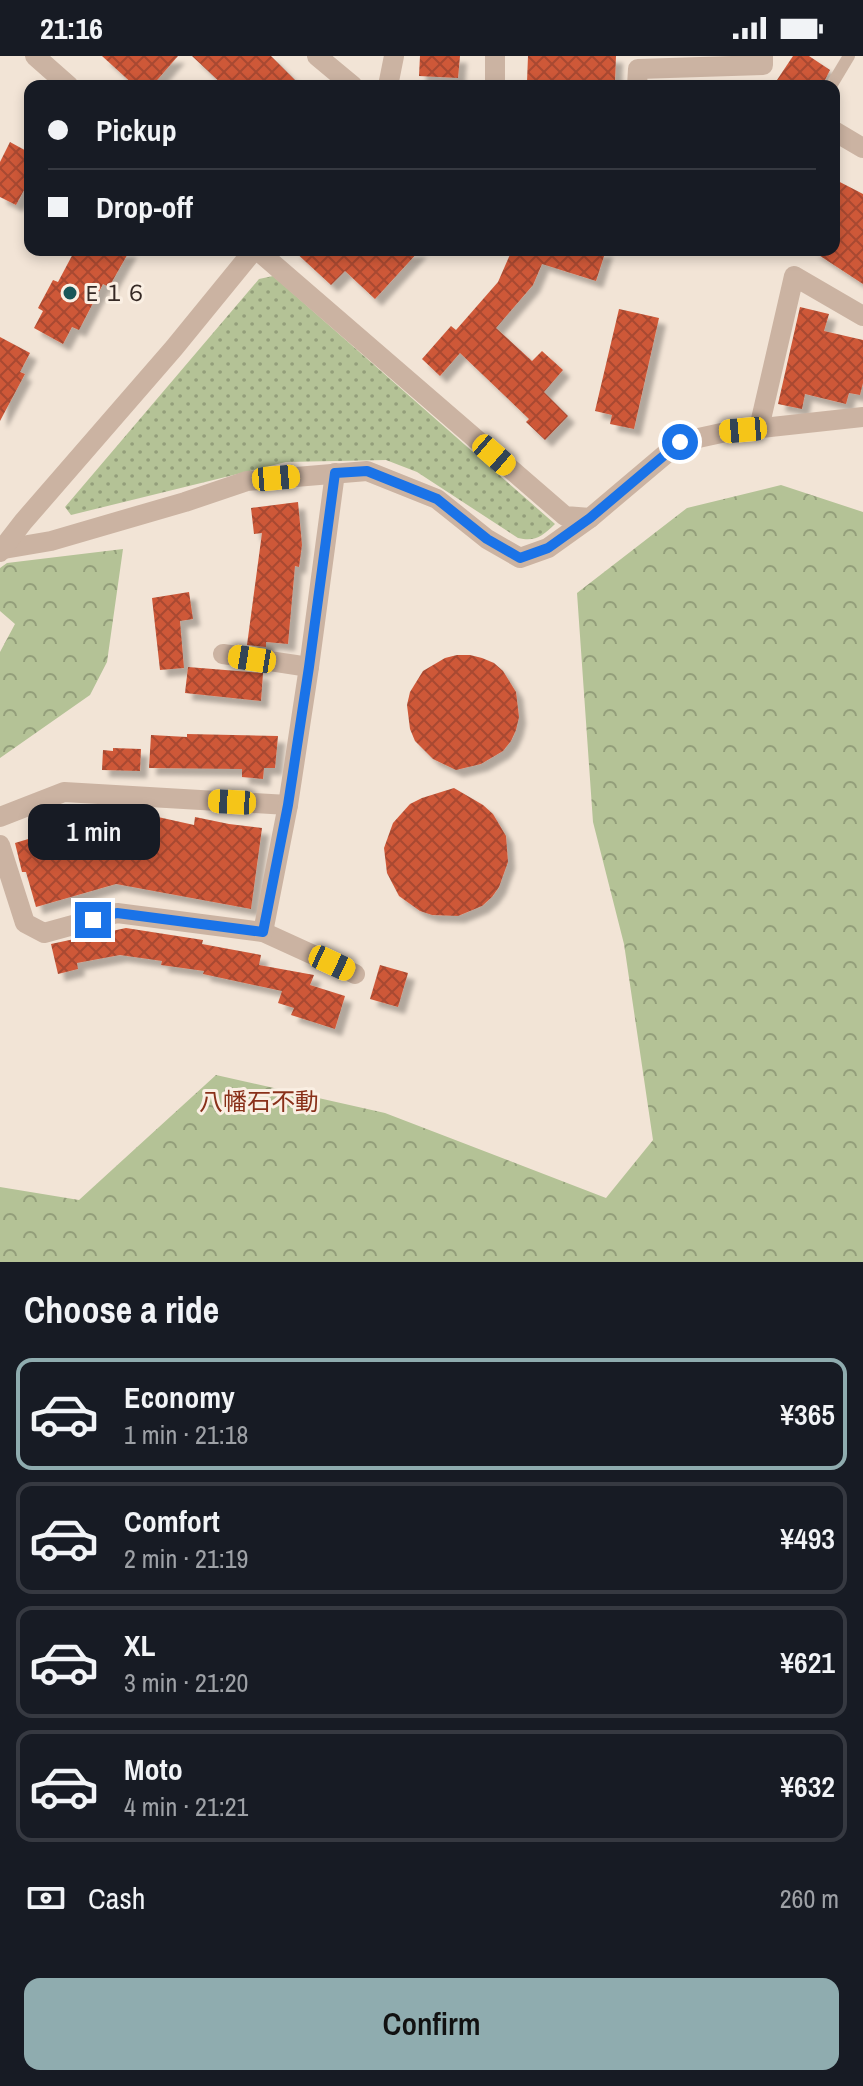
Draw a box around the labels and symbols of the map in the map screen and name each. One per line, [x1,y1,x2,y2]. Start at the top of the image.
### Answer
place label: E １６ [86,278,147,308]
marker: E １６ [61,284,79,302]
car [718,416,768,444]
route start [662,424,698,460]
car [468,430,520,480]
car [251,464,301,492]
car [226,643,278,675]
car [207,789,257,815]
callout: 1 min [27,804,159,860]
route end [75,902,111,938]
car [305,942,359,984]
district label: 八幡石不動 [199,1085,319,1117]

